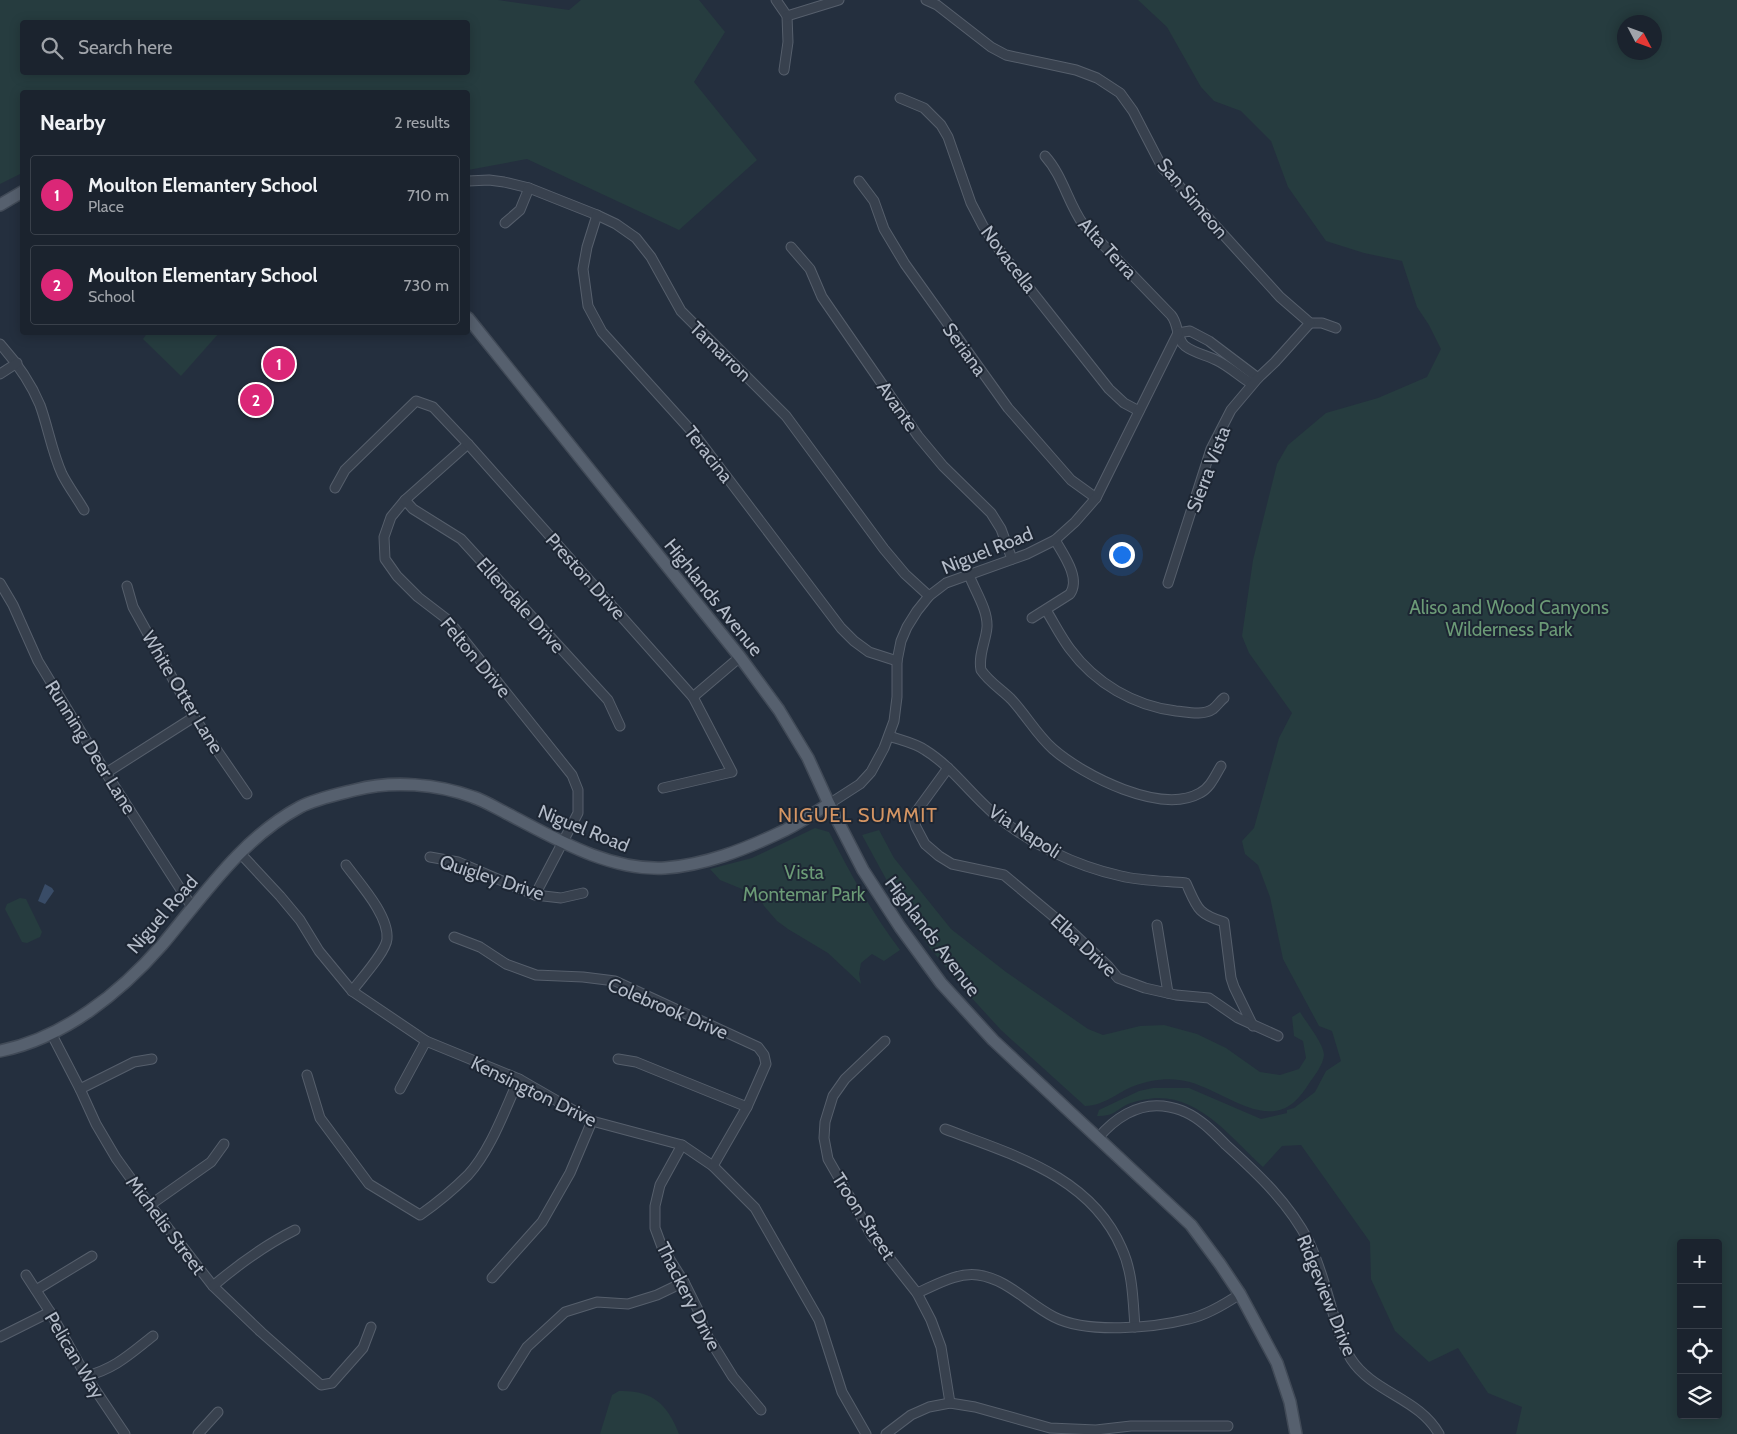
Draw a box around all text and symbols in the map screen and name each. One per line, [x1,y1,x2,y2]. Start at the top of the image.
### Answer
north arrow [1617,15,1662,60]
search box [20,20,470,75]
icon: search [38,34,66,62]
text: Search here [78,36,172,59]
text: Nearby [40,110,106,135]
text: 2 results [394,113,450,132]
street label: San Simeon [1152,154,1233,243]
text: Moulton Elemantery School [88,174,318,197]
text: 1 [54,186,60,205]
text: 710 m [407,186,449,205]
text: Place [88,197,124,216]
street label: Alta Terra [1074,213,1142,284]
street label: Novacella [976,221,1041,297]
text: Moulton Elementary School [88,264,318,287]
text: 2 [53,276,61,295]
text: 730 m [403,276,449,295]
text: School [88,287,135,306]
street label: Tamarron [685,316,756,386]
street label: Seriana [938,318,991,380]
pin: 1 [263,345,295,383]
street label: Avante [872,377,923,436]
pin: 2 [240,381,272,419]
street label: Teracina [679,421,738,487]
street label: Sierra Vista [1182,423,1235,515]
street label: Niguel Road [938,522,1036,579]
street label: Preston Drive [541,528,631,624]
street label: Highlands Avenue [659,534,768,661]
your location [1109,542,1135,568]
street label: Ellendale Drive [472,553,570,658]
park label: Aliso and Wood Canyons Wilderness Park [1409,596,1609,641]
street label: Felton Drive [435,613,516,702]
street label: White Otter Lane [137,627,228,758]
street label: Running Deer Lane [40,676,141,819]
street label: Niguel Road [535,800,633,857]
street label: Via Napoli [984,800,1065,863]
district label: NIGUEL SUMMIT [778,803,938,827]
street label: Quigley Drive [437,850,547,905]
park label: Vista Montemar Park [743,861,866,906]
street label: Niguel Road [122,870,203,958]
street label: Highlands Avenue [880,872,985,1001]
street label: Elba Drive [1046,909,1122,982]
street label: Colebrook Drive [604,973,732,1044]
street label: Kensington Drive [467,1051,601,1132]
street label: Troon Street [827,1169,900,1264]
street label: Michelis Street [121,1171,210,1280]
street label: Ridgeview Drive [1292,1231,1361,1359]
street label: Thackery Drive [651,1238,726,1354]
map controls [1677,1239,1722,1419]
button: + [1677,1239,1722,1284]
button: − [1677,1284,1722,1329]
street label: Pelican Way [40,1308,110,1403]
button: locate [1677,1329,1722,1374]
button: layers [1677,1374,1722,1419]

